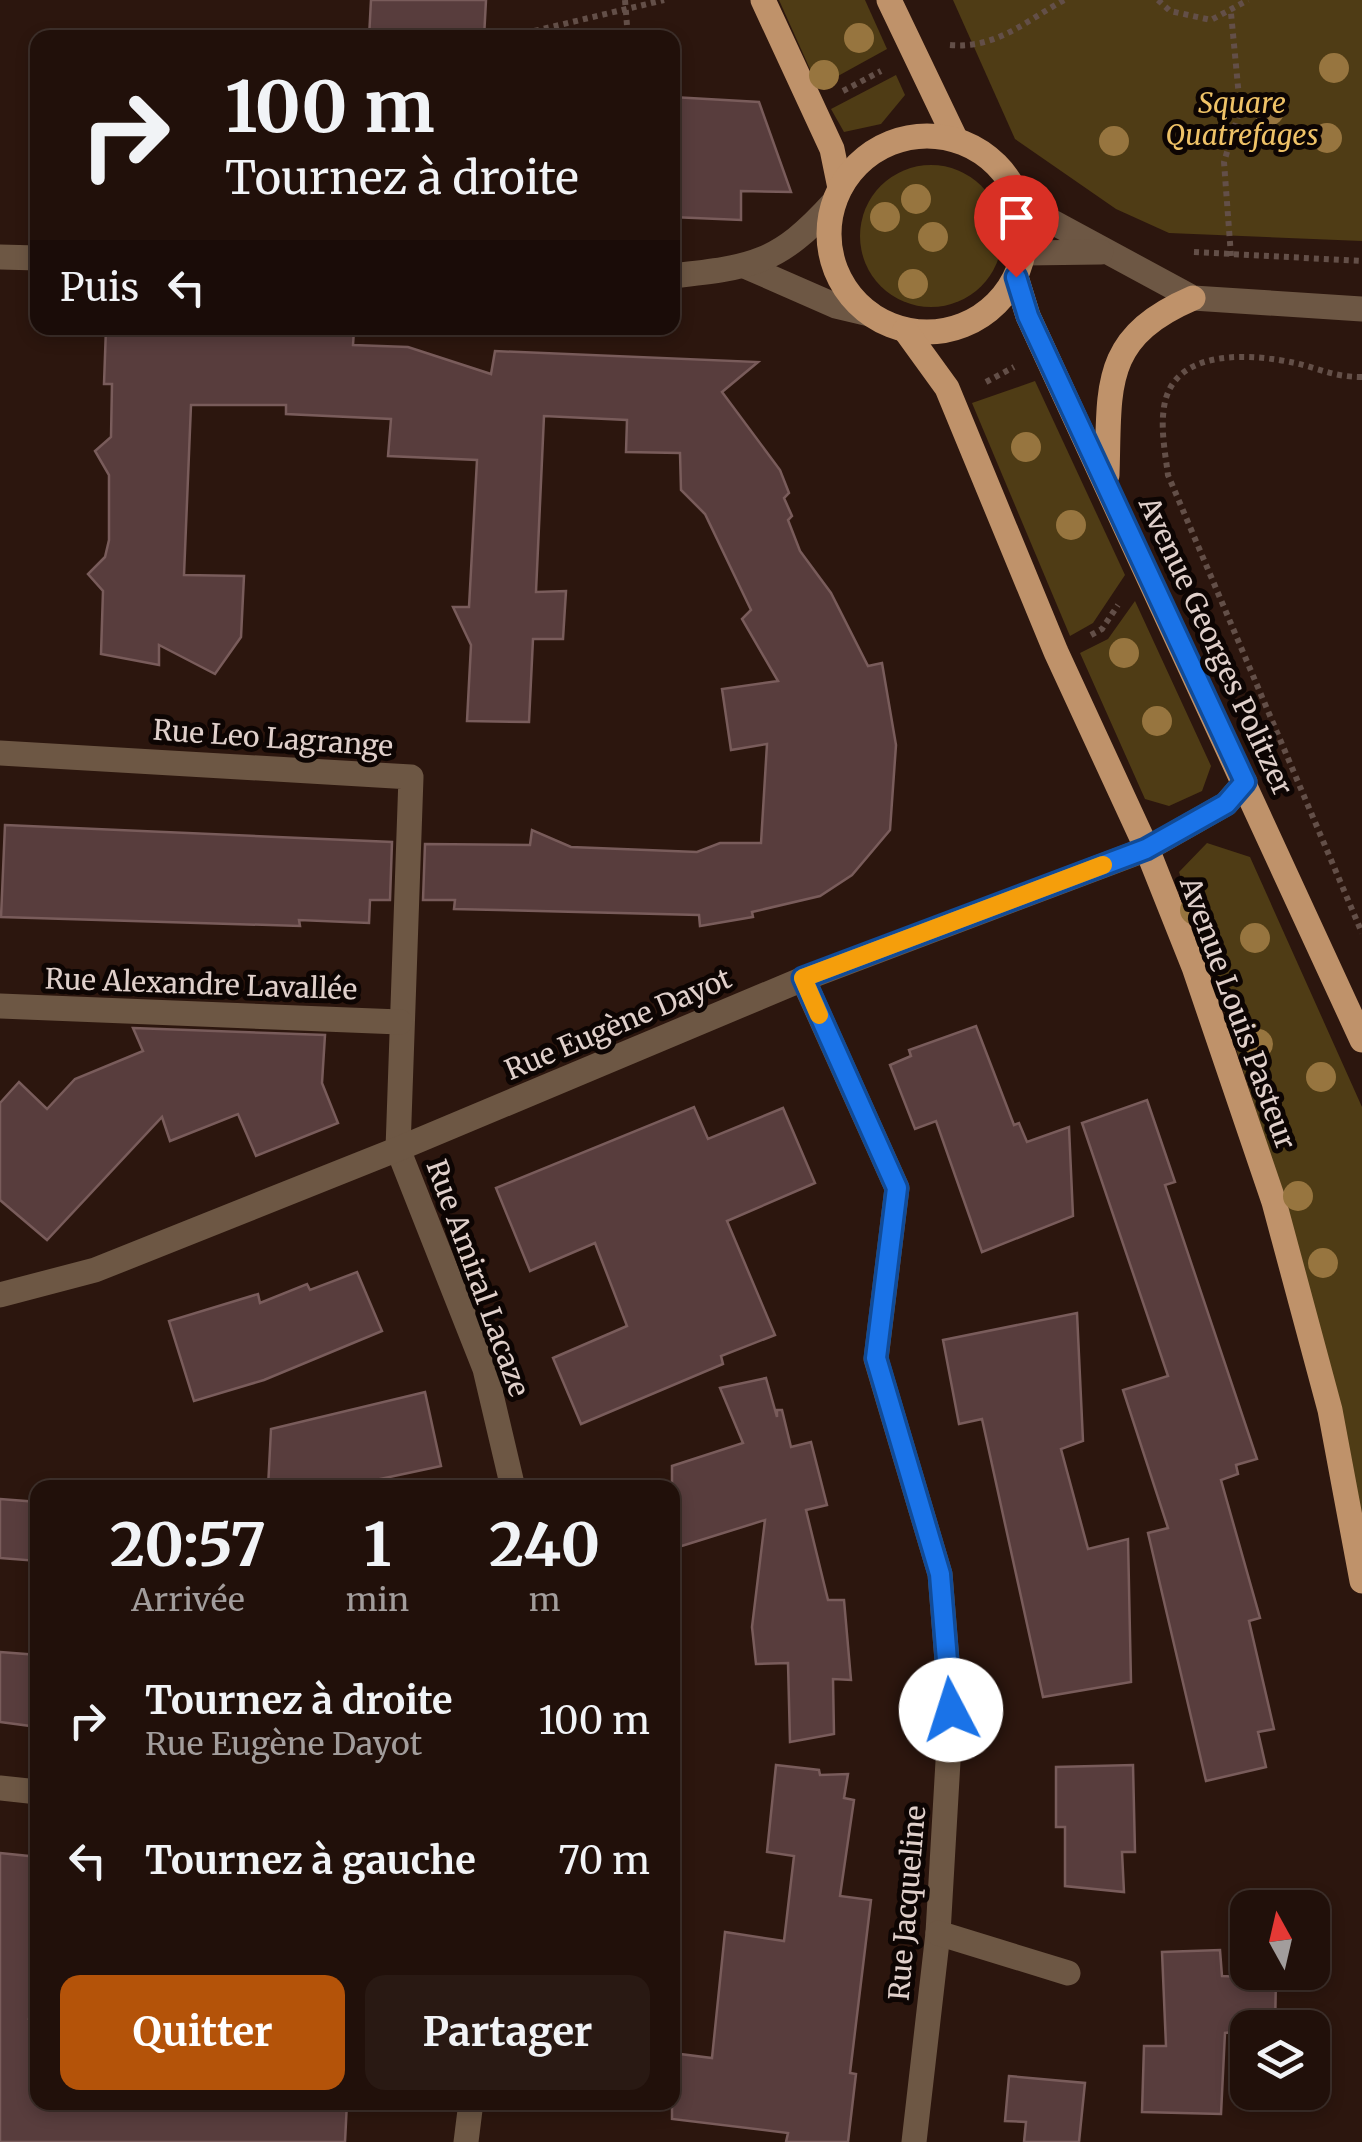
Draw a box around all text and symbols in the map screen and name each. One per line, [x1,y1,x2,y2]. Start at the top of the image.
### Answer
text: 100 m [225,63,435,151]
icon: right [60,70,190,200]
park label: Square Quatrefages [1166,85,1318,153]
text: Tournez à droite [225,150,579,206]
pin [974,175,1059,278]
icon: arrive [989,190,1044,245]
icon: left [159,260,214,315]
text: Puis [60,264,139,311]
street label: Avenue Georges Politzer [1131,490,1301,801]
street label: Rue Leo Lagrange [152,712,394,764]
street label: Avenue Louis Pasteur [1172,871,1304,1154]
street label: Rue Eugène Dayot [499,960,737,1088]
street label: Rue Alexandre Lavallée [44,961,358,1007]
street label: Rue Amiral Lacaze [418,1155,538,1401]
text: 20:57 [110,1507,266,1582]
text: 1 [364,1507,391,1582]
text: 240 [489,1507,600,1582]
text: Arrivée [131,1580,245,1620]
text: min [346,1580,409,1620]
text: m [529,1580,560,1620]
position arrow [899,1658,1003,1762]
text: Tournez à droite [145,1677,453,1724]
icon: right [60,1693,115,1748]
text: 100 m [538,1697,650,1744]
text: Rue Eugène Dayot [145,1724,422,1764]
street label: Rue Jacqueline [881,1804,933,2002]
icon: left [60,1833,115,1888]
text: Tournez à gauche [145,1837,476,1884]
text: 70 m [558,1837,650,1884]
north arrow [1230,1890,1330,1990]
map controls [1230,1890,1330,2110]
button: Quitter [60,1975,345,2090]
button: Partager [365,1975,650,2090]
button: layers [1230,2010,1330,2110]

